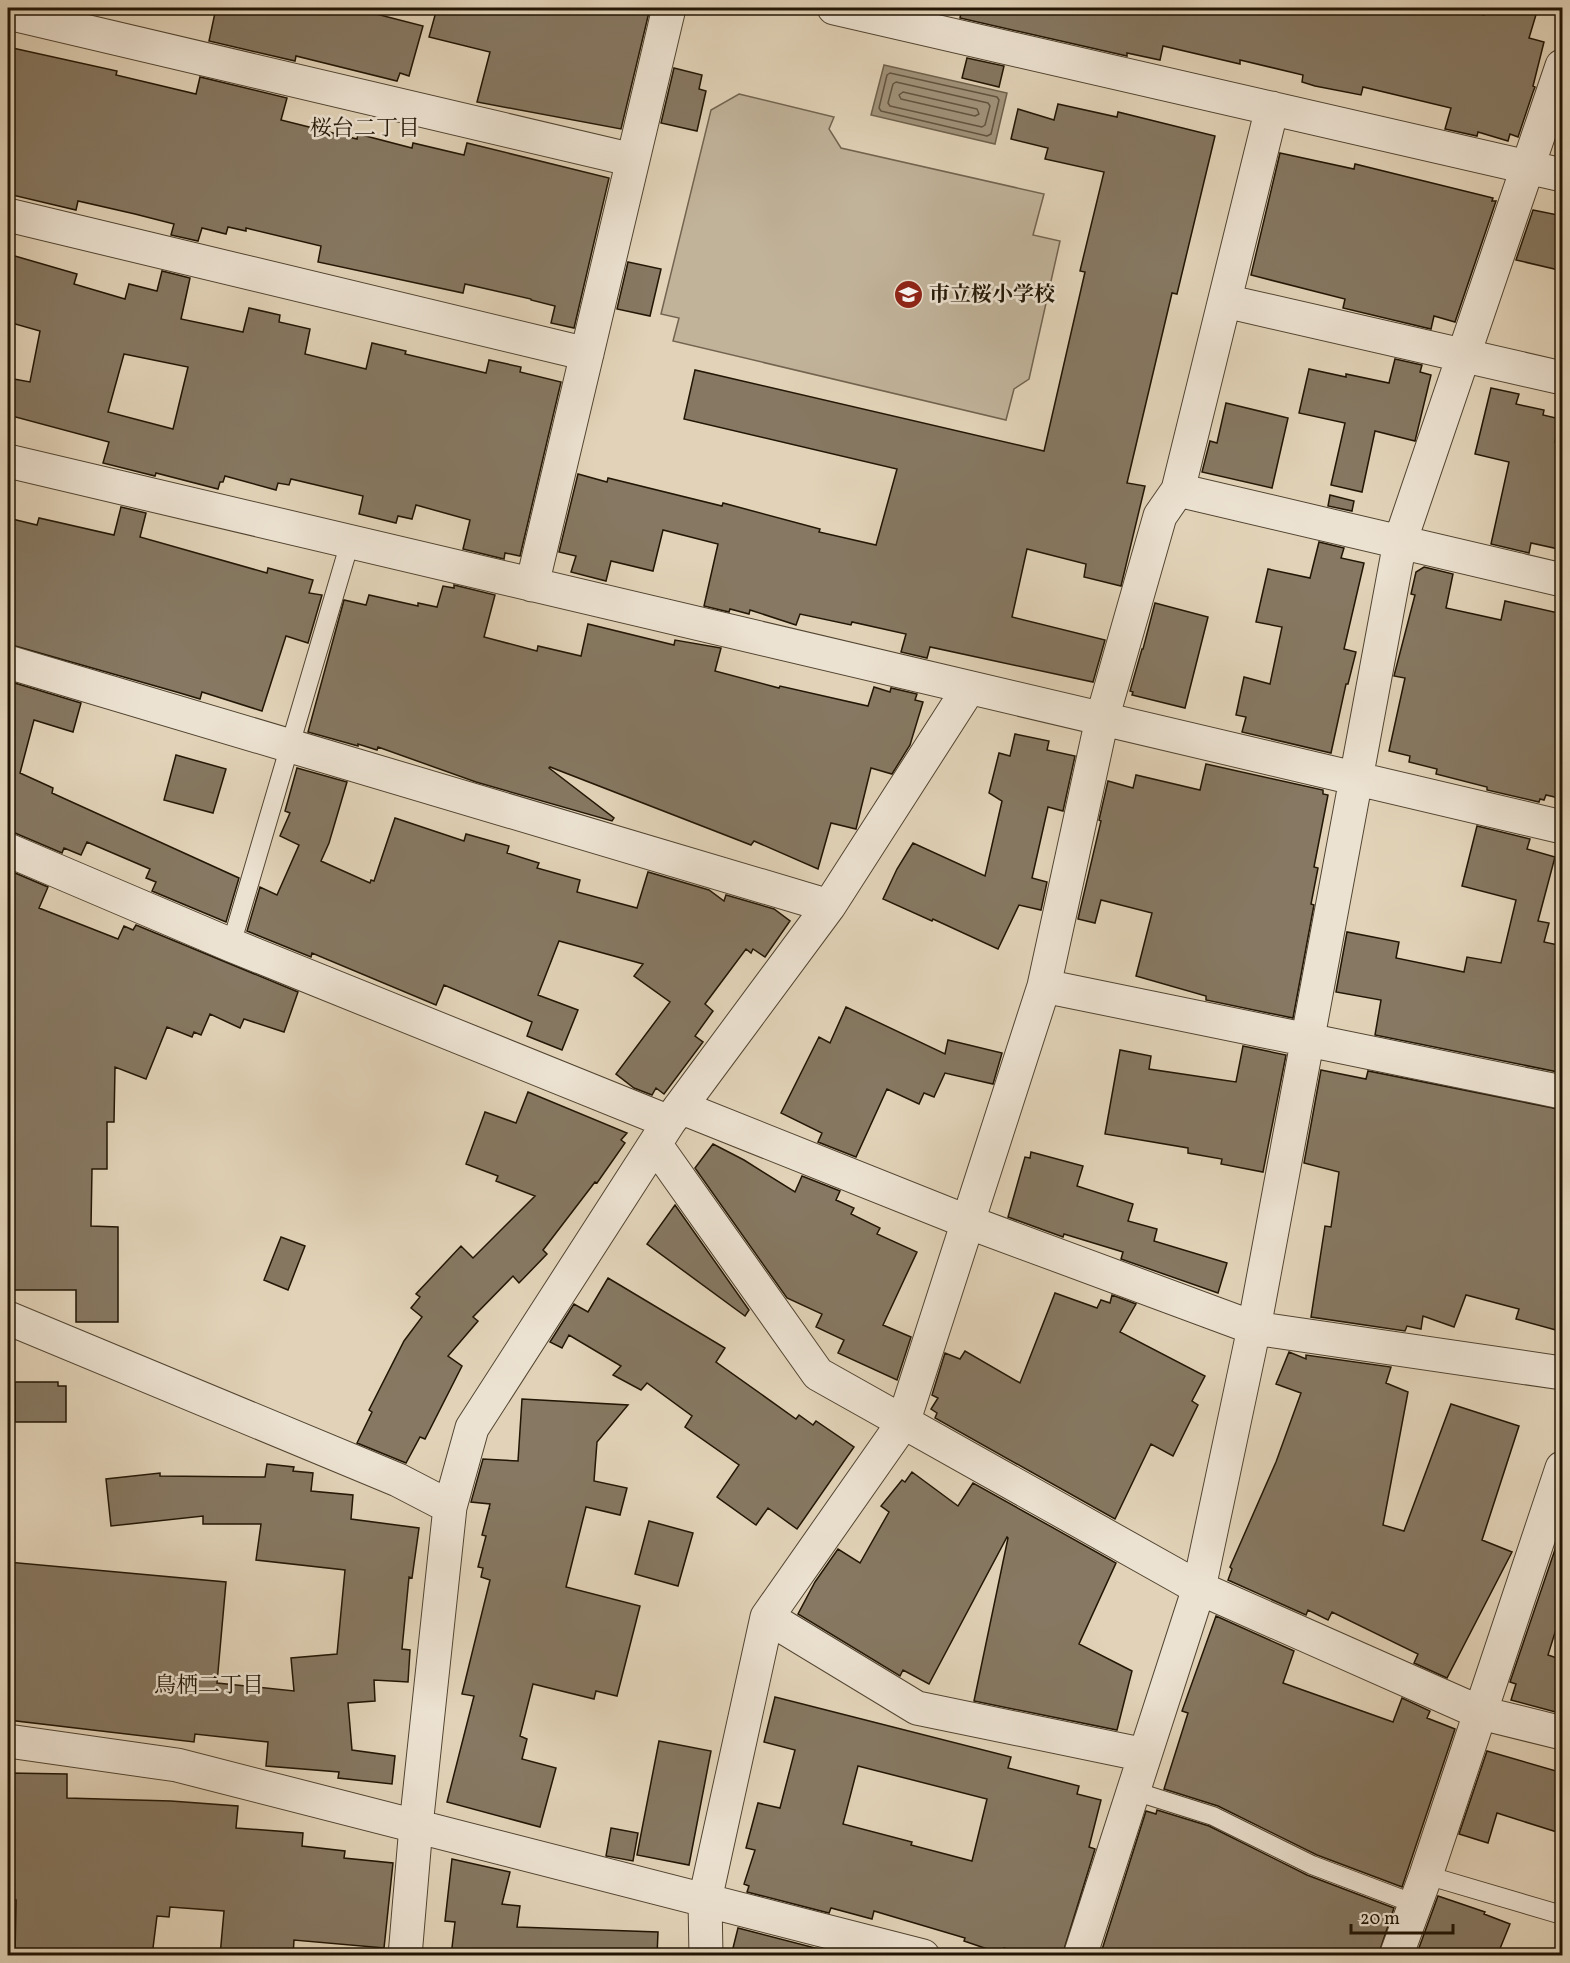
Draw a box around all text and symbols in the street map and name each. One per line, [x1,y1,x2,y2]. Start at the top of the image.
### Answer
district label: 桜台二丁目 [310,114,420,145]
school or university icon: 市立桜小学校 [892,278,924,310]
place label: 市立桜小学校 [929,281,1055,310]
district label: 鳥栖二丁目 [154,1671,264,1702]
scale bar [1351,1897,1453,1935]
text: 20 m [1360,1907,1400,1932]

